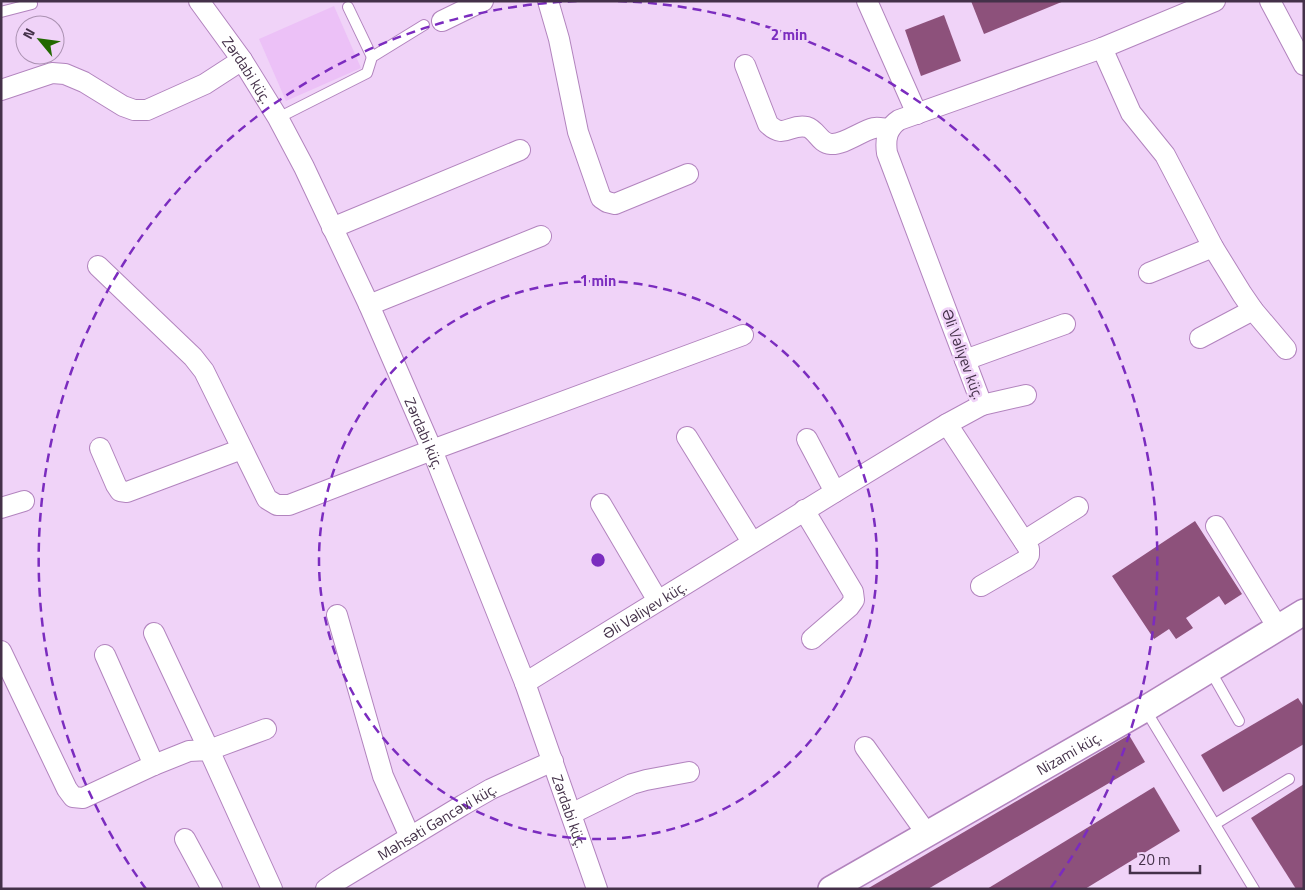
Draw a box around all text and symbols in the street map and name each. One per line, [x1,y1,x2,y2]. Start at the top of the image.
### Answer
north arrow [15,15,65,65]
text: 2 min [771,23,807,46]
text: N [17,24,40,43]
street label: Zərdabi küç. [217,31,278,108]
text: 1 min [580,269,616,292]
street label: Əli Vəliyev küç. [936,305,990,403]
street label: Zərdabi küç. [399,394,450,473]
centre of rings [589,551,607,569]
street label: Əli Vəliyev küç. [598,575,691,644]
street label: Nizami küç. [1032,725,1106,781]
street label: Zərdabi küç. [546,771,593,851]
street label: Məhsəti Gəncəvi küç. [373,777,500,866]
scale bar [1130,842,1200,874]
text: 20 m [1138,848,1171,871]

